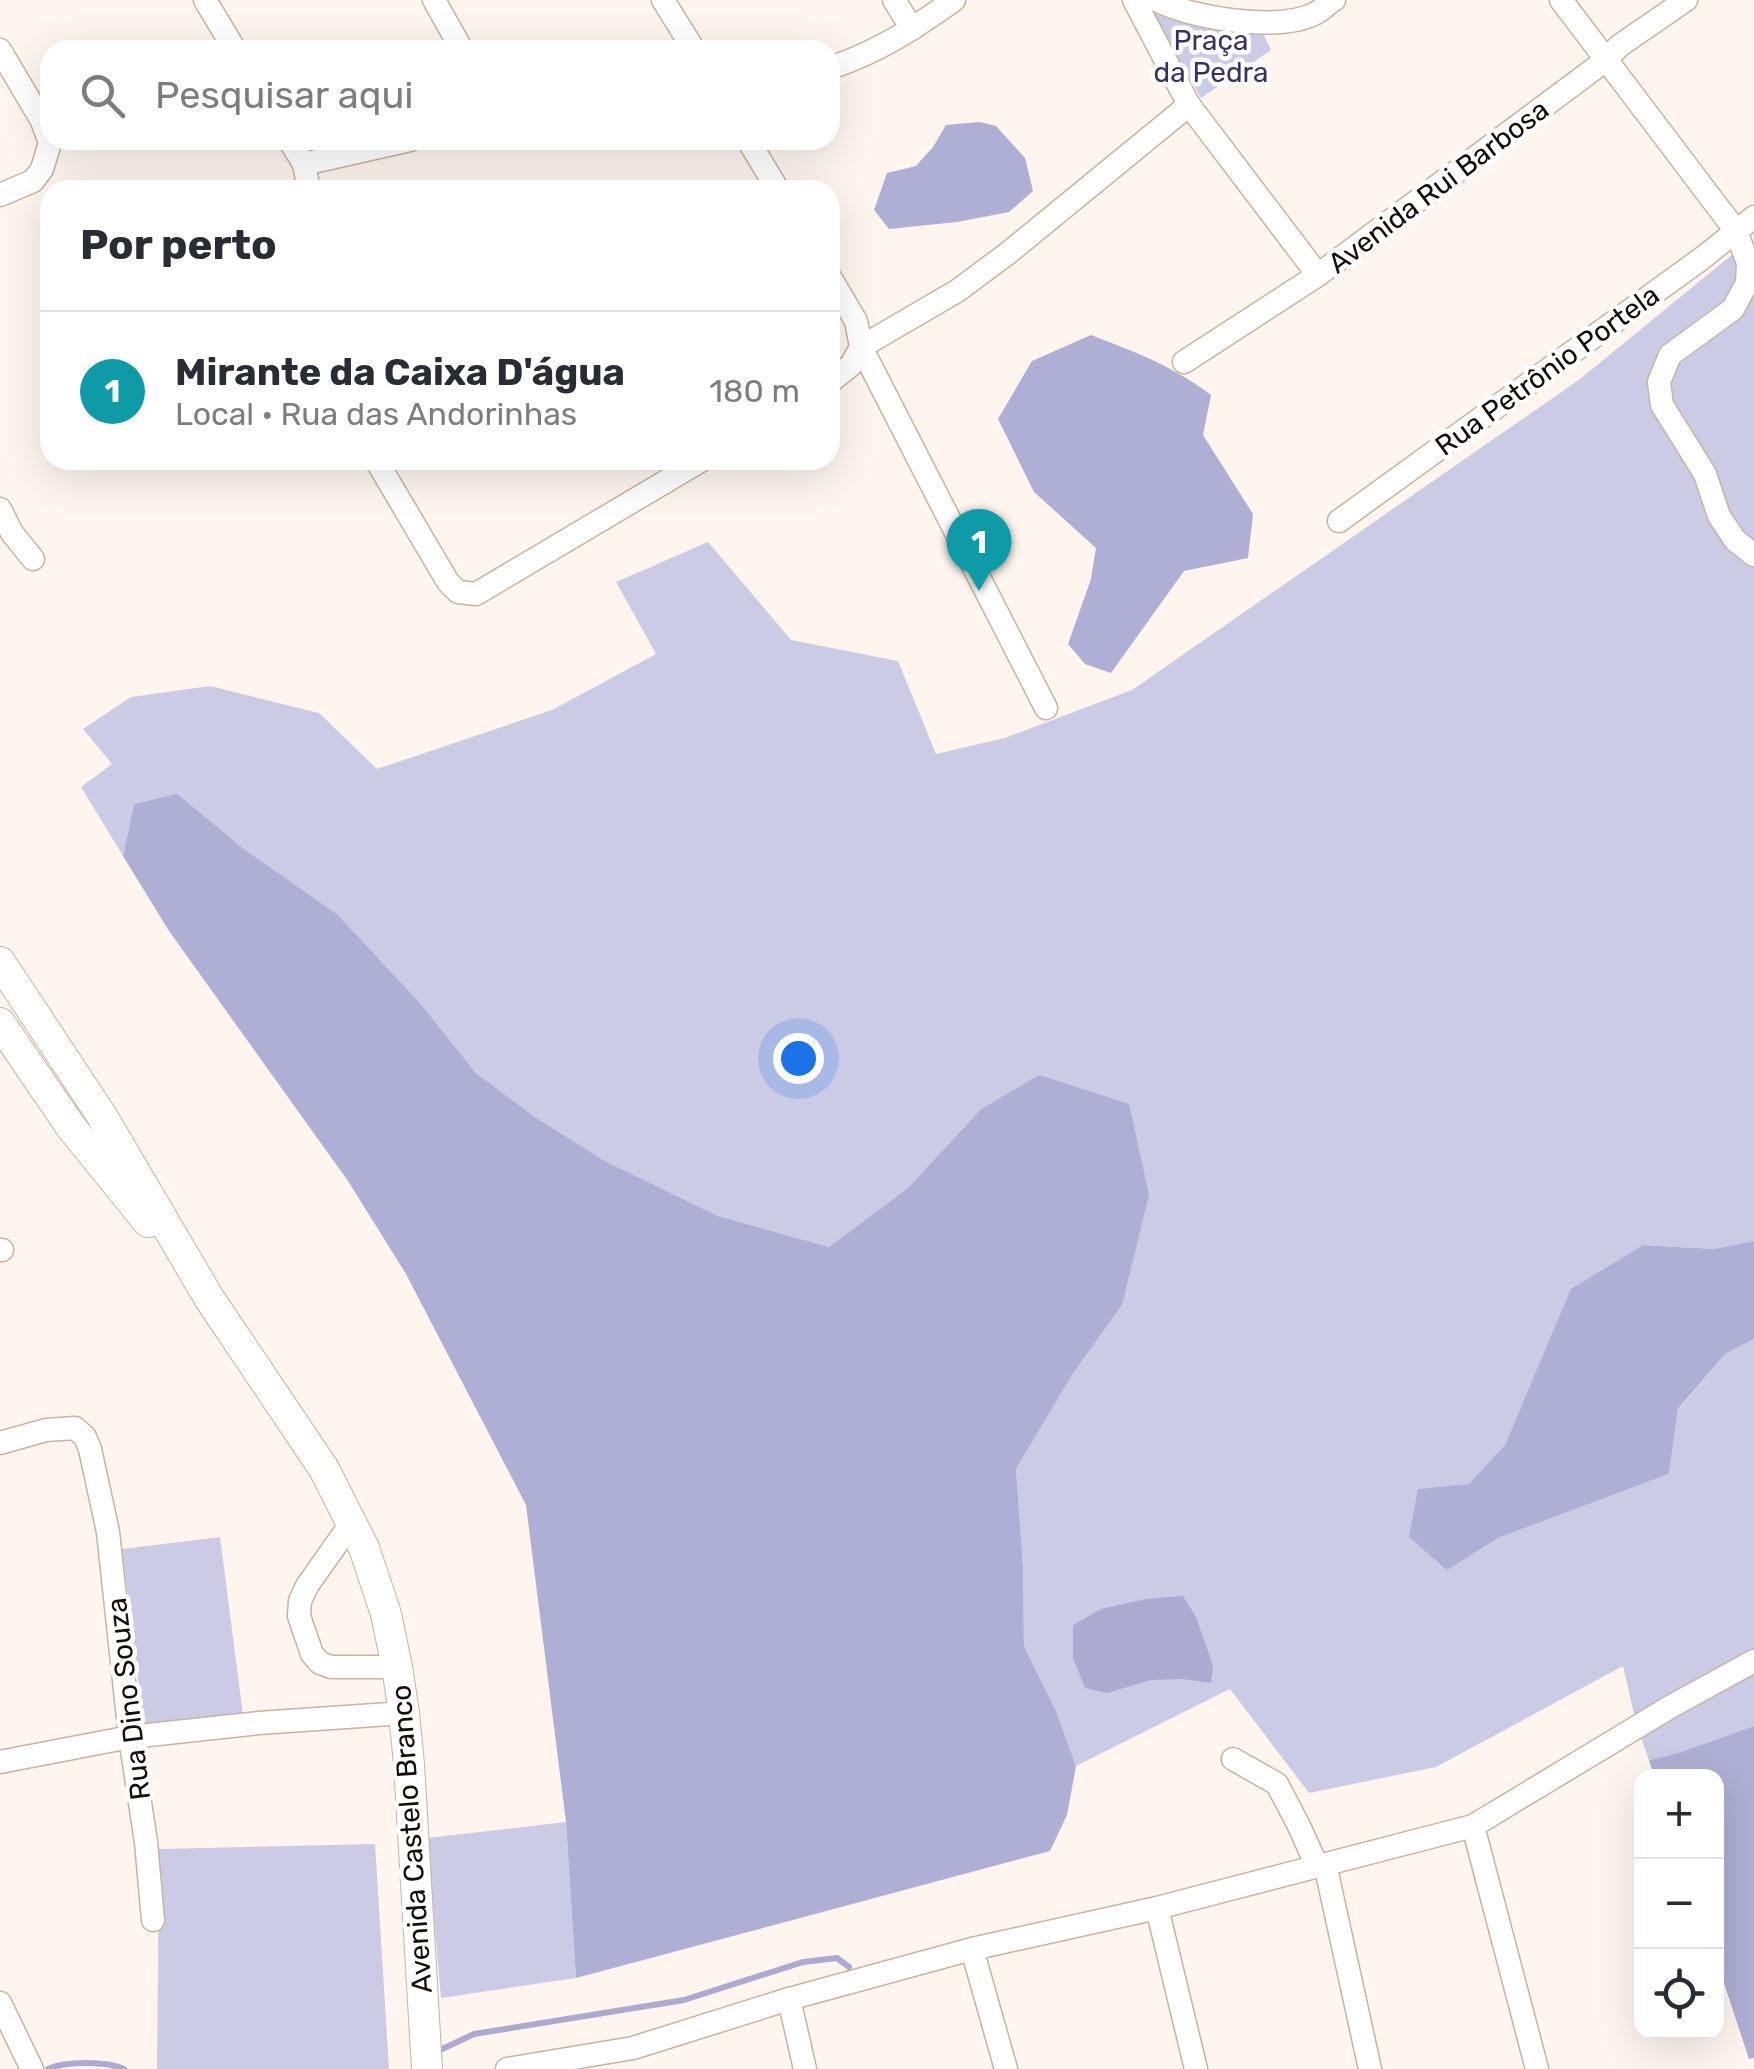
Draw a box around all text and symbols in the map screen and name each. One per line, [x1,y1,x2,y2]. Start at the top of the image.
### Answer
park label: Praça da Pedra [1154,24,1268,89]
search box [40,40,840,150]
icon: search [75,68,130,123]
text: Pesquisar aqui [155,72,413,118]
street label: Avenida Rui Barbosa [1322,93,1555,280]
text: Por perto [80,220,277,270]
street label: Rua Petrônio Portela [1429,278,1666,463]
text: Mirante da Caixa D'água [175,349,625,395]
text: 1 [105,372,120,410]
text: 180 m [709,372,800,410]
text: Local · Rua das Andorinhas [175,395,577,433]
pin: 1 [946,508,1012,591]
your location [773,1033,824,1084]
street label: Rua Dino Souza [100,1596,157,1802]
street label: Avenida Castelo Branco [384,1684,439,1994]
map controls [1634,1769,1724,2039]
button: + [1634,1769,1724,1859]
button: − [1634,1859,1724,1949]
button: locate [1634,1949,1724,2039]

